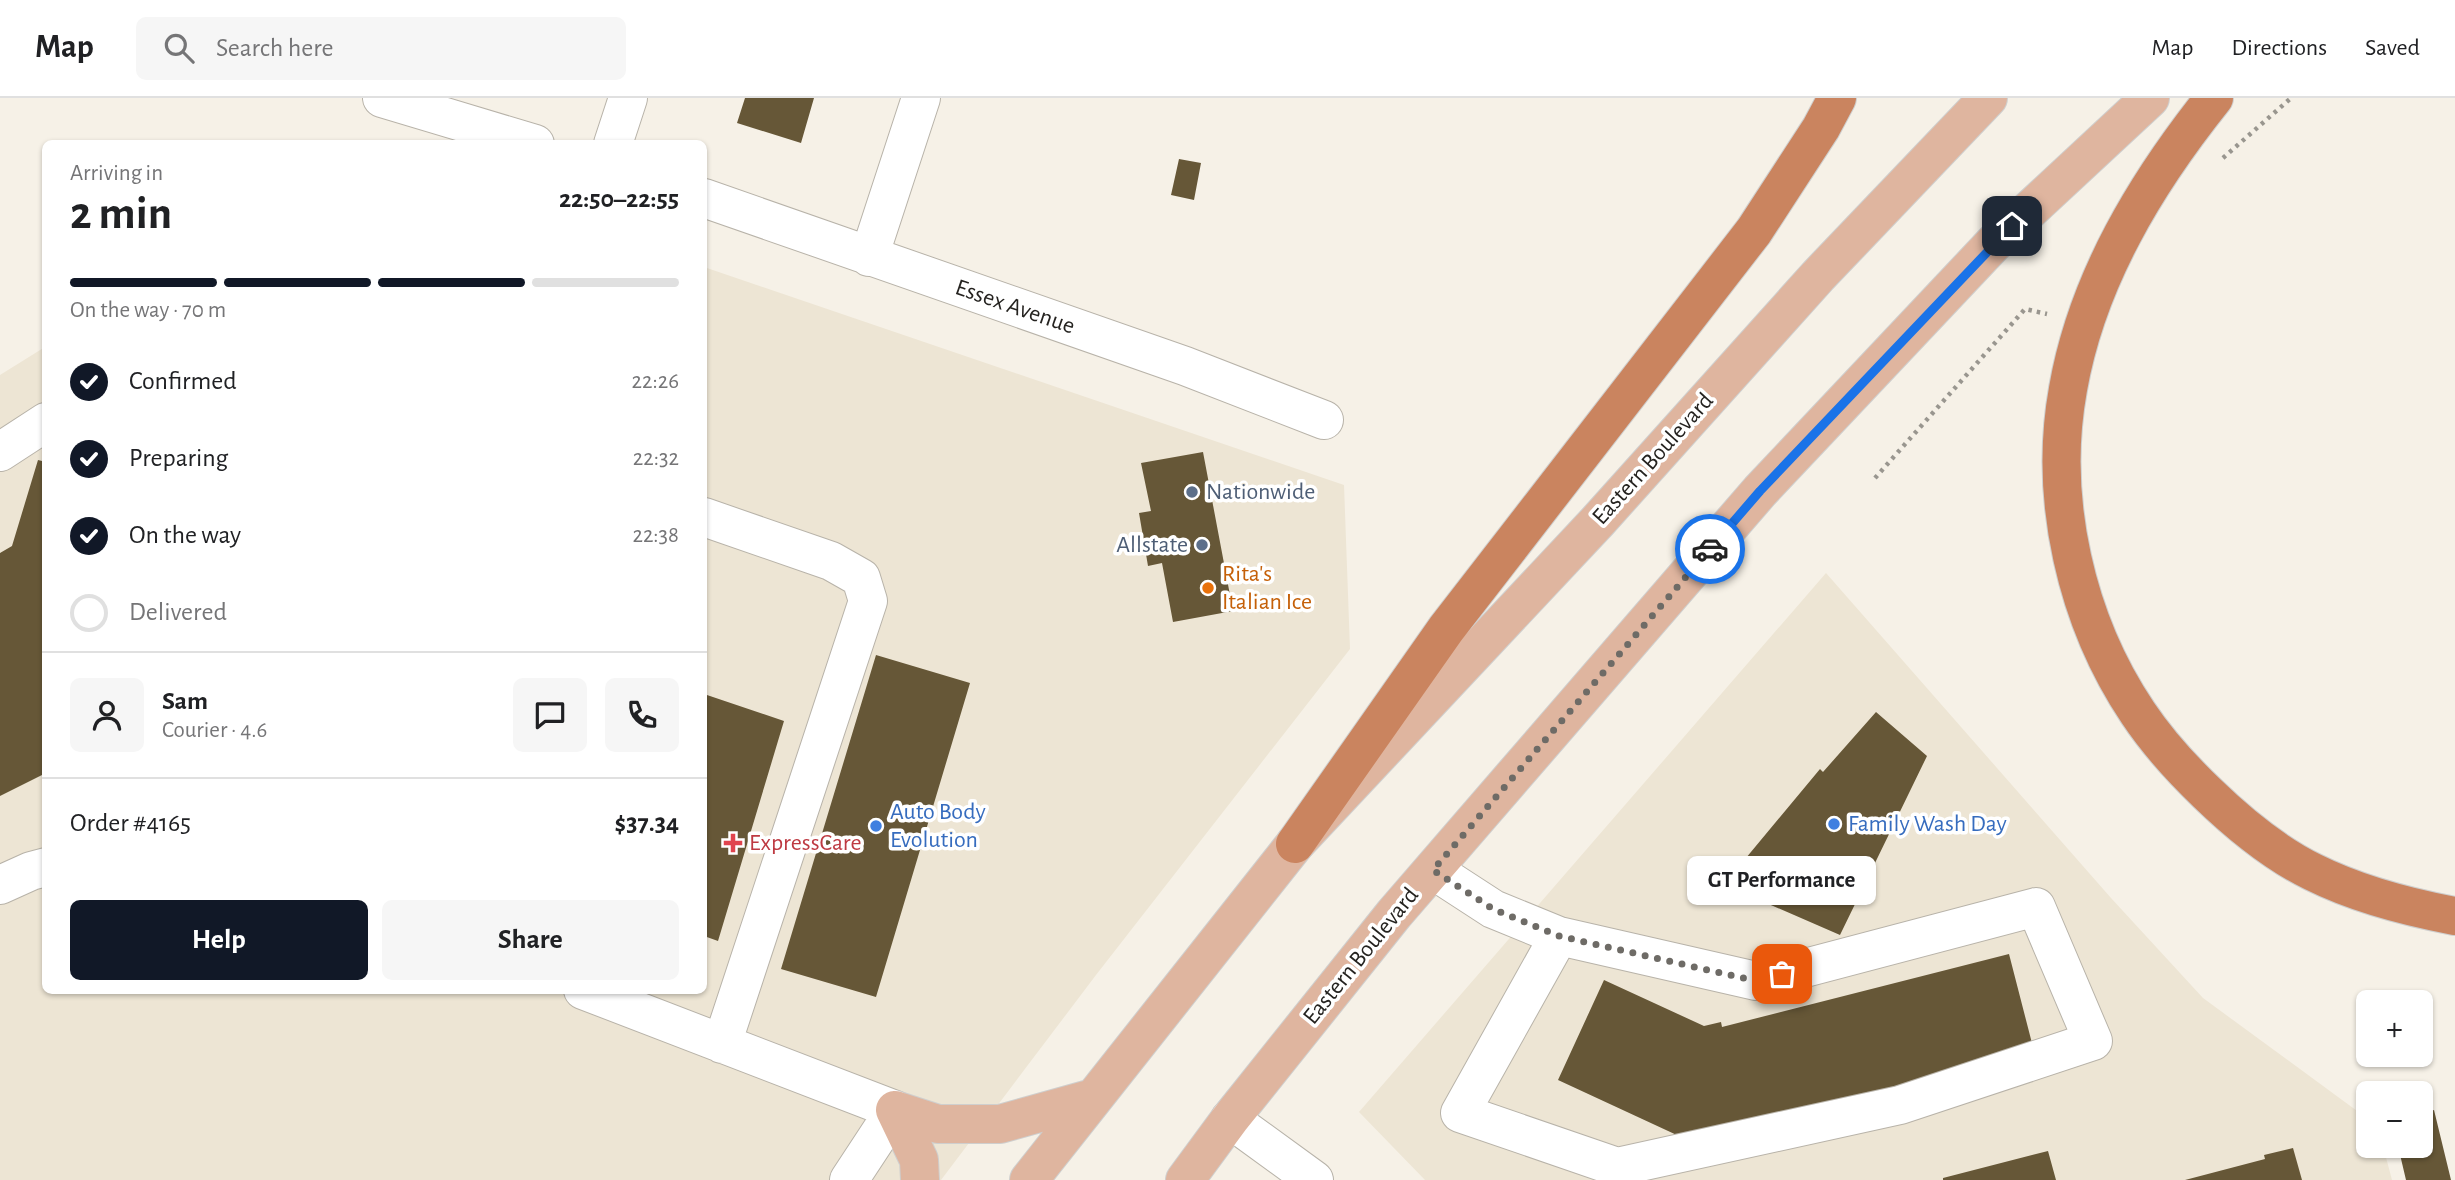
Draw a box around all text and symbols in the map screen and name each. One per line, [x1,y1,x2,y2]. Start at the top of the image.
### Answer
search box [136,17,626,80]
icon: search [160,29,198,67]
text: Map [35,31,94,64]
text: Search here [216,35,334,61]
text: Map [2151,36,2193,60]
text: Directions [2231,36,2327,60]
text: Saved [2365,36,2420,60]
text: Arriving in [70,162,163,185]
text: 22:50–22:55 [559,186,679,212]
text: 2 min [70,191,172,237]
pin [1982,196,2042,256]
icon: home [1993,207,2031,245]
street label: Essex Avenue [952,275,1078,339]
text: On the way · 70 m [70,299,226,322]
icon: check [70,363,108,401]
text: Confirmed [129,368,237,394]
text: 22:26 [632,370,679,393]
street label: Eastern Boulevard [1588,389,1718,529]
icon: check [70,440,108,478]
text: Preparing [129,445,228,471]
text: 22:32 [633,447,679,470]
place label: Nationwide [1206,480,1315,504]
marker: Nationwide [1184,484,1200,500]
courier [1675,514,1745,584]
icon: check [70,517,108,555]
text: On the way [129,522,241,548]
text: 22:38 [632,524,679,547]
icon: car [1691,530,1729,568]
place label: Allstate [1116,533,1188,557]
marker: Allstate [1194,537,1210,553]
place label: Rita's Italian Ice [1222,562,1312,614]
marker: Rita's Italian Ice [1200,580,1216,596]
text: Delivered [129,599,227,625]
button: person [70,678,144,752]
button: chat [513,678,587,752]
button: phone [605,678,679,752]
text: Sam [162,688,208,714]
text: Courier · 4.6 [162,719,267,742]
place label: Auto Body Evolution [890,800,986,852]
text: Order #4165 [70,810,191,836]
text: $37.34 [615,810,679,836]
place label: Family Wash Day [1848,812,2007,836]
marker: Family Wash Day [1826,816,1842,832]
marker: Auto Body Evolution [868,818,884,834]
place label: ExpressCare [749,831,862,855]
marker: ExpressCare [723,833,743,853]
callout: GT Performance [1688,855,1876,904]
text: GT Performance [1708,869,1855,892]
street label: Eastern Boulevard [1299,883,1423,1029]
button: Help [70,900,368,980]
button: Share [382,900,679,980]
pin [1752,944,1812,1004]
icon: bag [1763,955,1801,993]
map controls [2356,990,2433,1158]
button: + [2356,990,2433,1067]
button: − [2356,1081,2433,1158]

